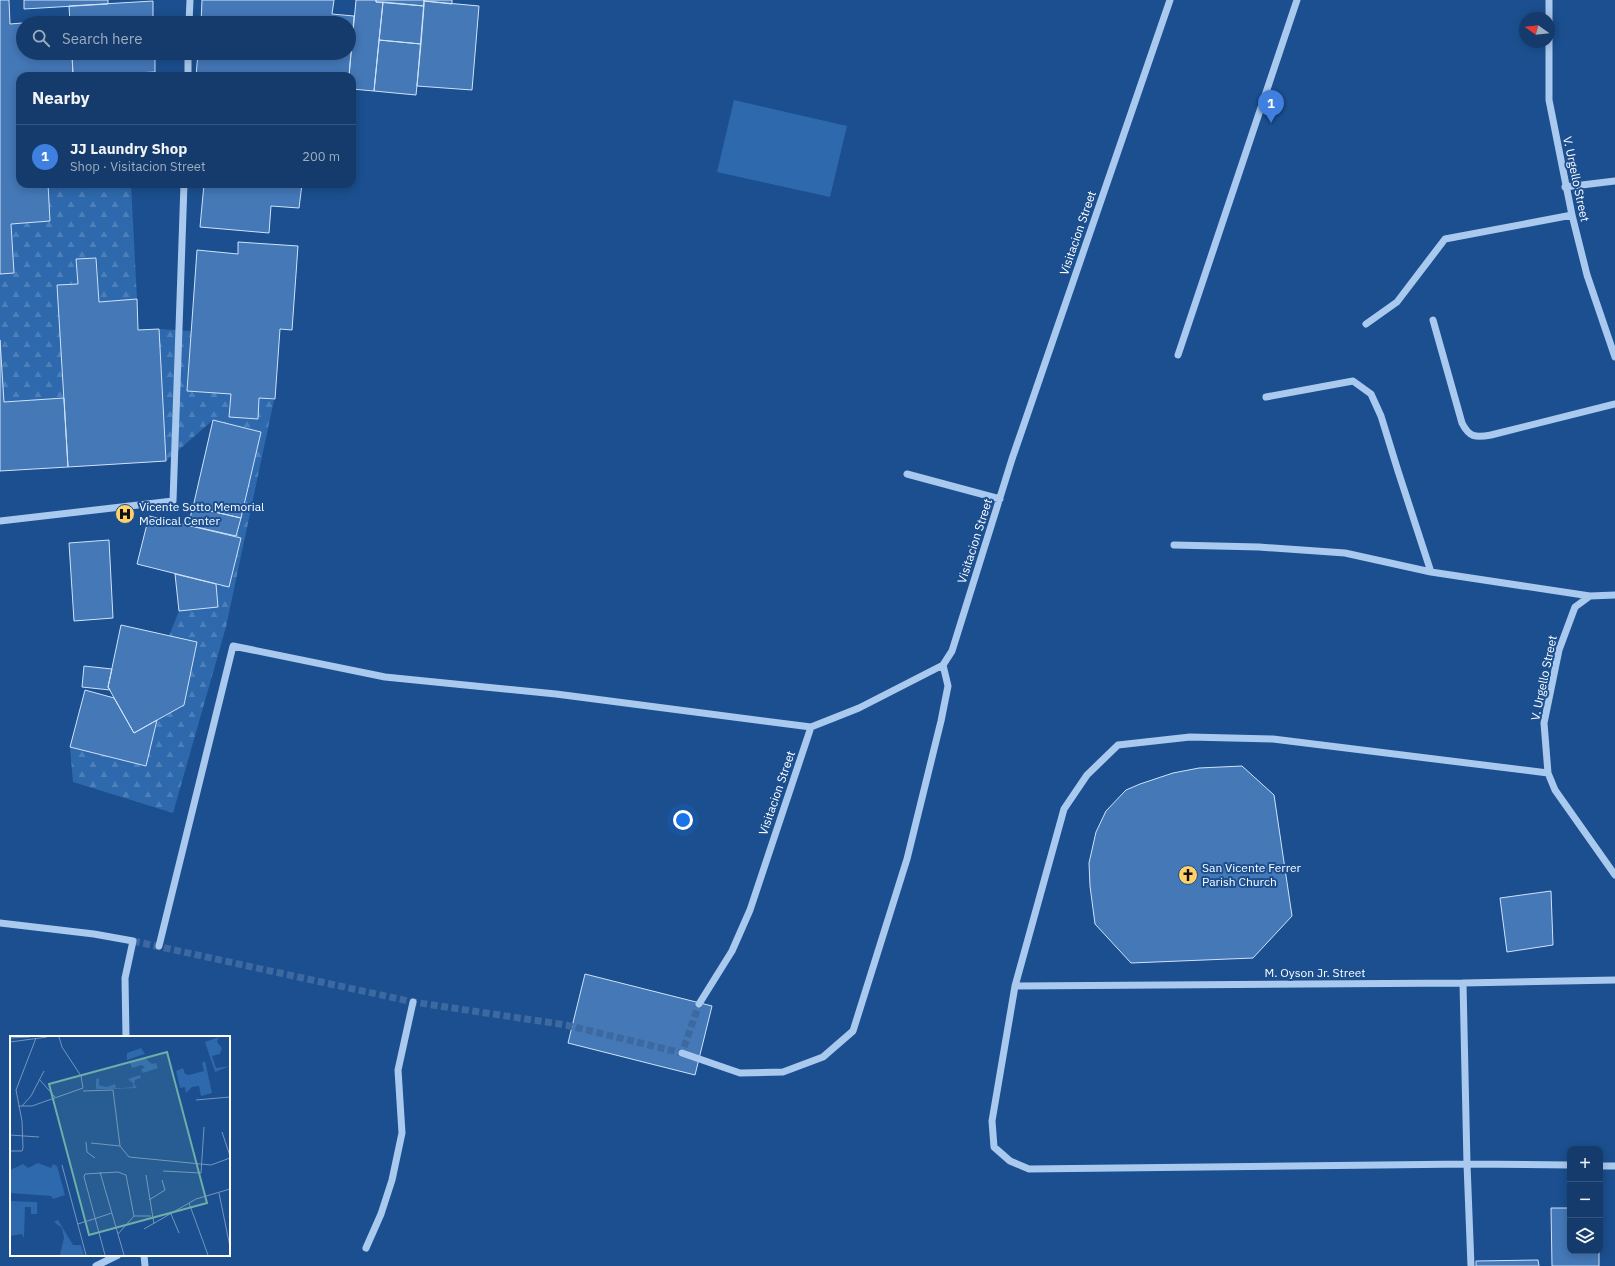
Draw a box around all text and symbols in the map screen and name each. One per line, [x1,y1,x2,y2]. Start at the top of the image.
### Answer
north arrow [1519,12,1555,48]
search box [16,16,356,60]
icon: search [30,27,52,49]
text: Search here [62,29,142,48]
text: Nearby [32,87,90,109]
pin: 1 [1258,90,1284,123]
street label: V. Urgello Street [1560,135,1593,223]
text: JJ Laundry Shop [70,139,187,158]
text: 1 [41,148,49,165]
text: 200 m [302,148,340,165]
text: Shop · Visitacion Street [70,158,206,175]
street label: Visitacion Street [1056,189,1099,277]
street label: Visitacion Street [954,497,995,585]
place label: Vicente Sotto Memorial Medical Center [139,499,264,528]
hospital icon: Vicente Sotto Memorial Medical Center [114,503,136,525]
street label: V. Urgello Street [1527,634,1560,722]
street label: Visitacion Street [755,749,798,837]
your location [673,810,693,830]
place label: San Vicente Ferrer Parish Church [1202,860,1302,889]
church icon: San Vicente Ferrer Parish Church [1177,864,1199,886]
street label: M. Oyson Jr. Street [1264,965,1366,980]
inset map [10,1036,230,1256]
map controls [1567,1146,1603,1254]
button: + [1567,1146,1603,1182]
button: − [1567,1182,1603,1218]
button: layers [1567,1218,1603,1254]

